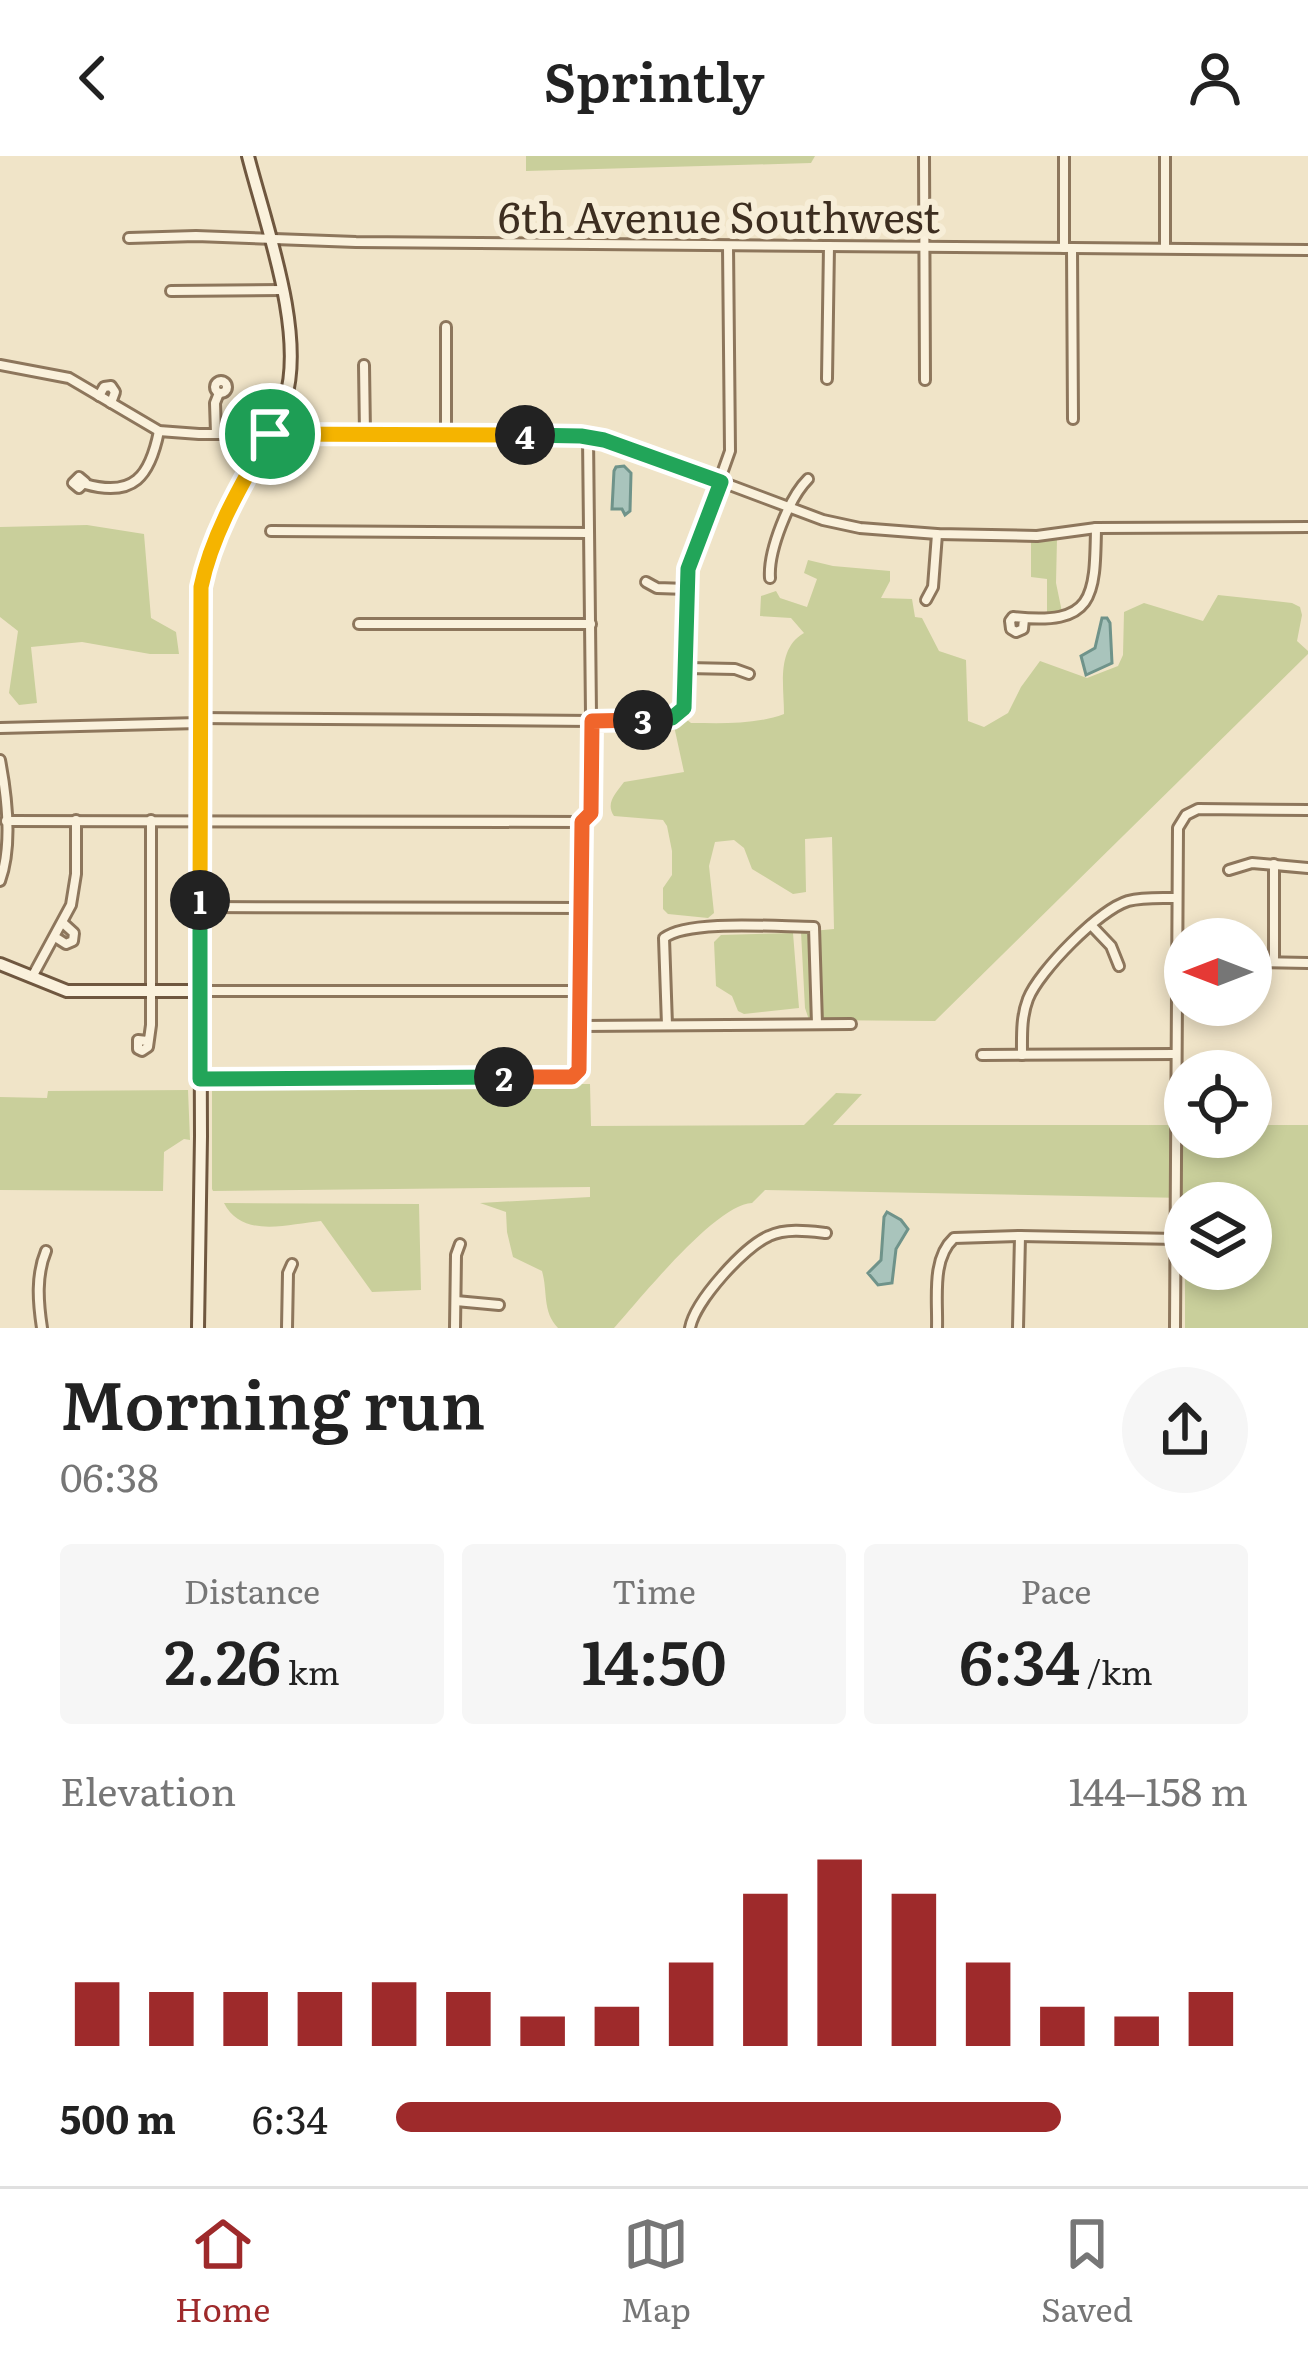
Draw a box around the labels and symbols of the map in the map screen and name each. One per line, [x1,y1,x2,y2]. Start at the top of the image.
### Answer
street label: 6th Avenue Southwest [498,184,940,246]
pin [219,383,321,485]
pin: 4 [495,405,555,465]
pin: 3 [613,690,673,750]
pin: 1 [170,870,230,930]
north arrow [1164,918,1272,1026]
pin: 2 [474,1047,534,1107]

